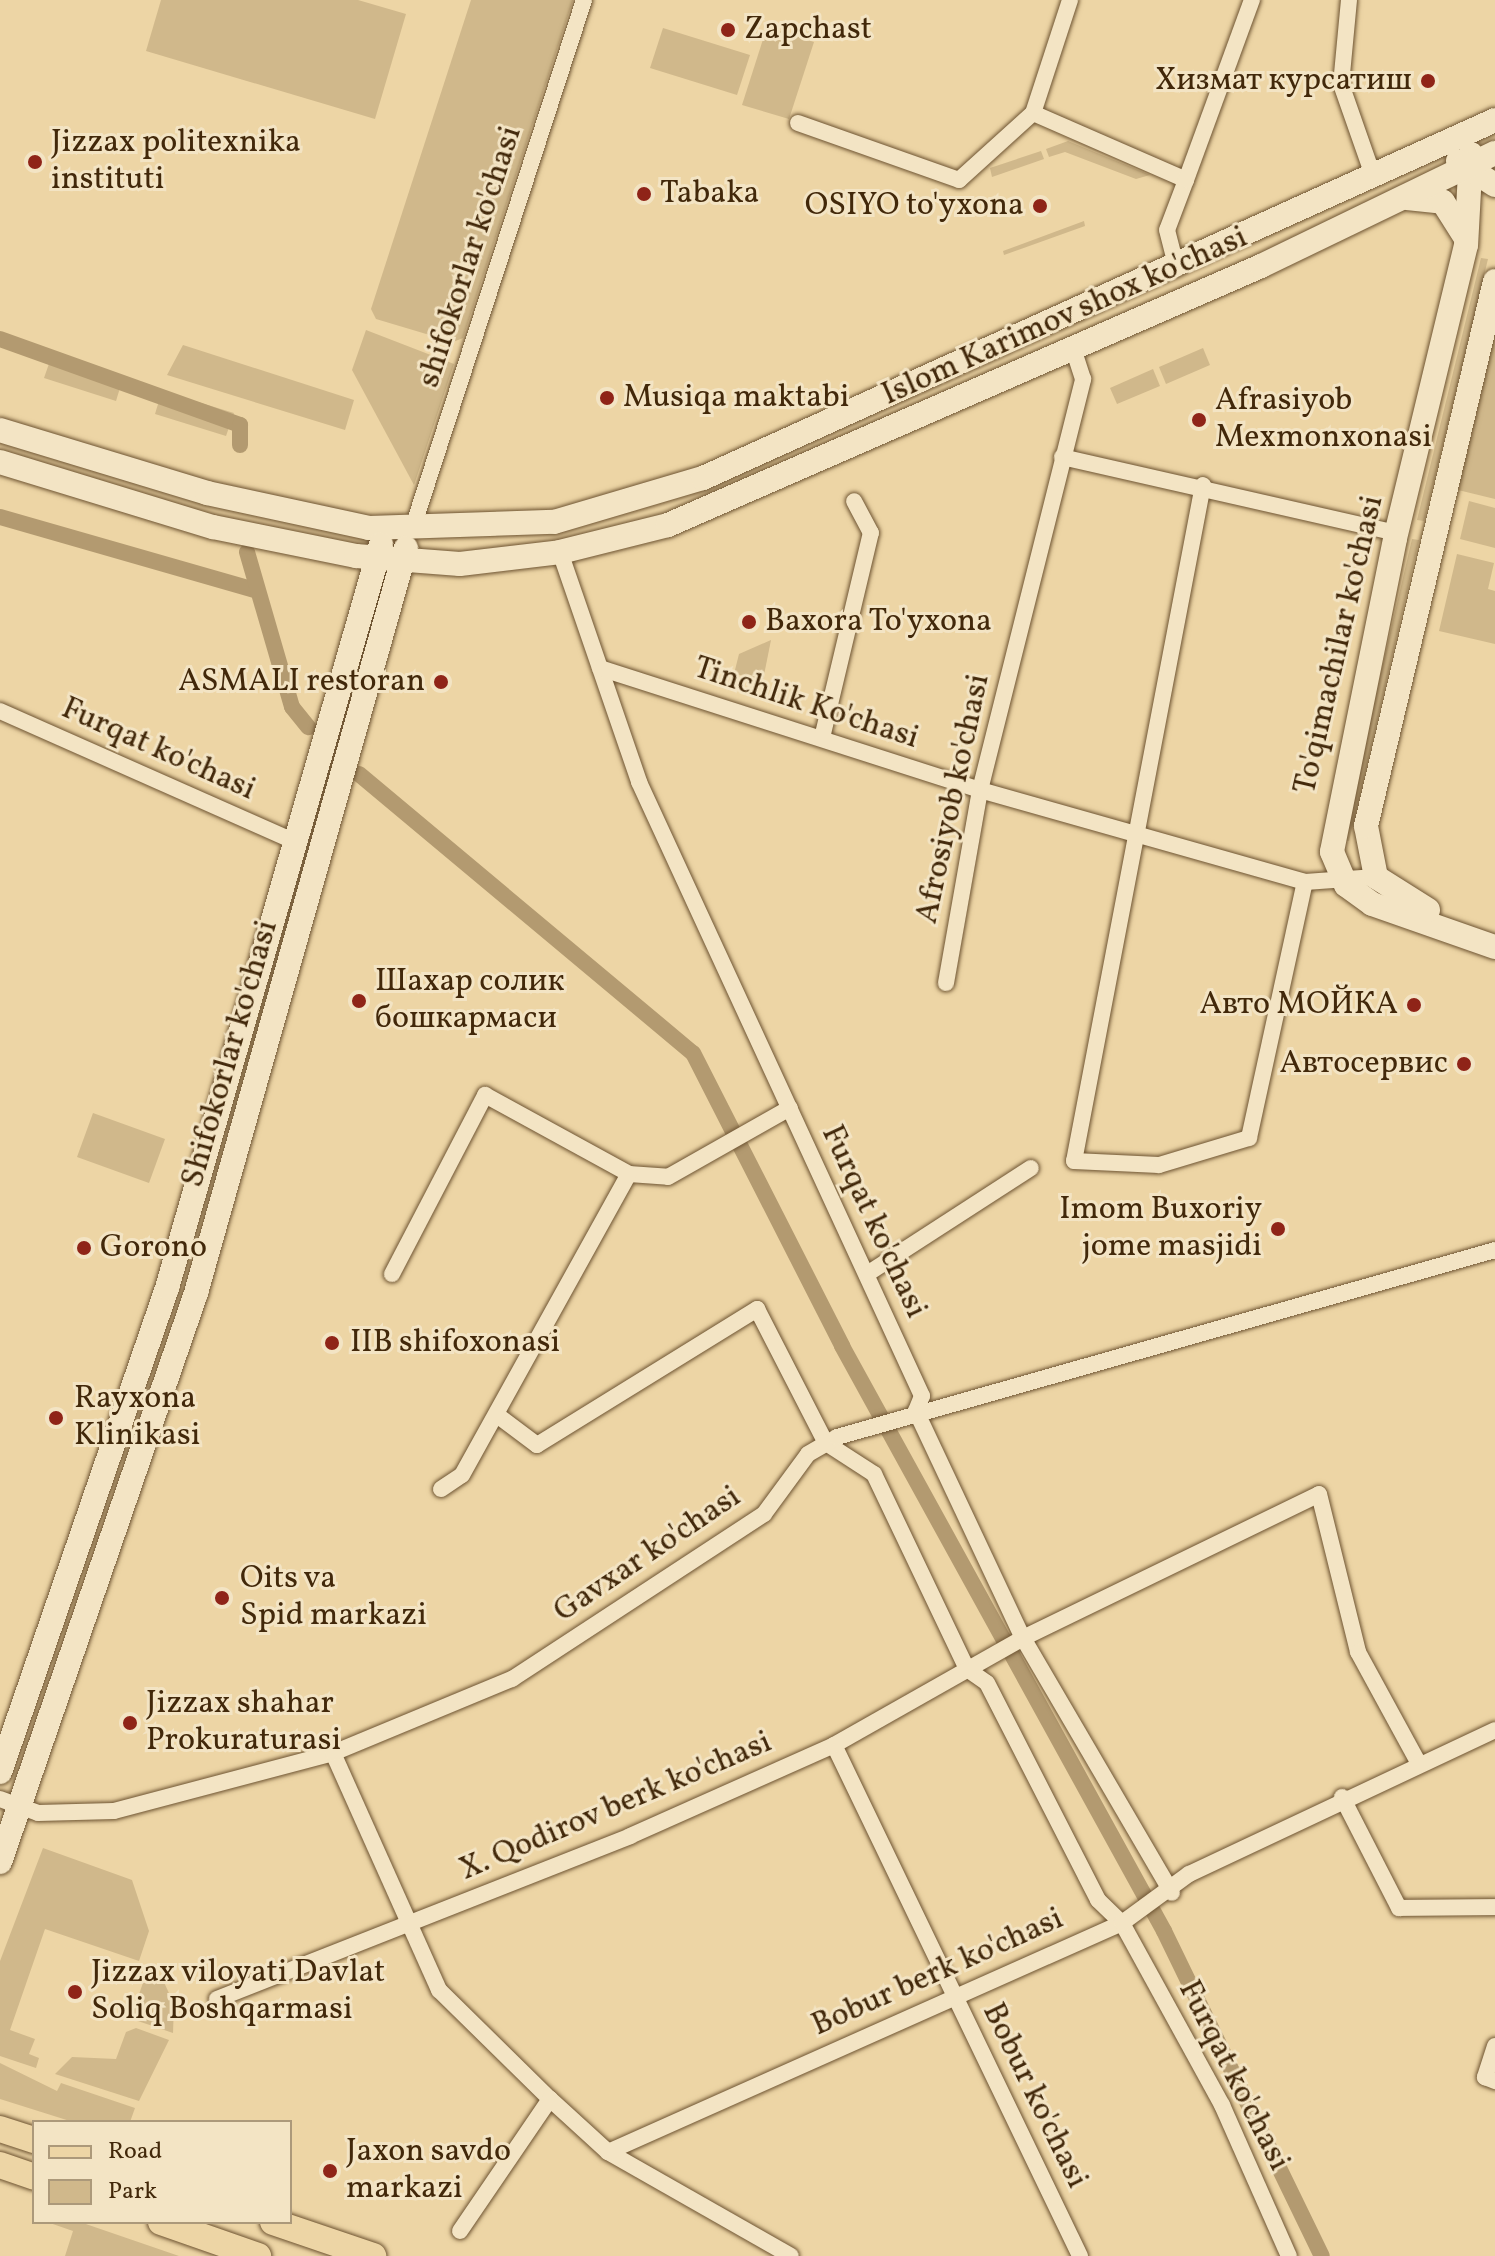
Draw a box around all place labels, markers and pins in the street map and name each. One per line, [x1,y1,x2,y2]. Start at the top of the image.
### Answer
place label: Zapchast [744,11,872,49]
marker: Zapchast [719,21,737,39]
place label: Хизмат курсатиш [1155,62,1412,100]
marker: Хизмат курсатиш [1419,72,1437,90]
place label: Jizzax politexnika instituti [51,125,301,200]
marker: Jizzax politexnika instituti [26,153,44,171]
place label: Tabaka [660,175,760,213]
marker: Tabaka [635,185,653,203]
place label: OSIYO to'yxona [805,187,1024,225]
marker: OSIYO to'yxona [1031,197,1049,215]
place label: Musiqa maktabi [623,379,849,417]
place label: Afrasiyob Mexmonxonasi [1215,383,1432,458]
marker: Musiqa maktabi [598,389,616,407]
marker: Afrasiyob Mexmonxonasi [1190,411,1208,429]
place label: Baxora To'yxona [765,603,993,641]
marker: Baxora To'yxona [740,613,758,631]
place label: ASMALI restoran [178,663,425,701]
marker: ASMALI restoran [432,673,450,691]
place label: Шахар солик бошкармаси [375,964,565,1039]
place label: Авто МОЙКА [1199,986,1398,1024]
marker: Шахар солик бошкармаси [350,992,368,1010]
marker: Авто МОЙКА [1405,996,1423,1014]
place label: Автосервис [1279,1045,1448,1083]
marker: Автосервис [1455,1055,1473,1073]
place label: Imom Buxoriy jome masjidi [1059,1192,1262,1267]
marker: Imom Buxoriy jome masjidi [1269,1220,1287,1238]
place label: Gorono [100,1229,207,1267]
marker: Gorono [75,1239,93,1257]
place label: IIB shifoxonasi [350,1324,560,1362]
marker: IIB shifoxonasi [321,1332,343,1354]
place label: Rayxona Klinikasi [74,1381,200,1456]
marker: Rayxona Klinikasi [45,1407,67,1429]
place label: Oits va Spid markazi [240,1561,427,1636]
marker: Oits va Spid markazi [211,1587,233,1609]
place label: Jizzax shahar Prokuraturasi [146,1686,341,1761]
marker: Jizzax shahar Prokuraturasi [121,1714,139,1732]
place label: Jizzax viloyati Davlat Soliq Boshqarmasi [91,1955,386,2030]
marker: Jizzax viloyati Davlat Soliq Boshqarmasi [66,1983,84,2001]
place label: Jaxon savdo markazi [346,2134,511,2209]
marker: Jaxon savdo markazi [321,2162,339,2180]

